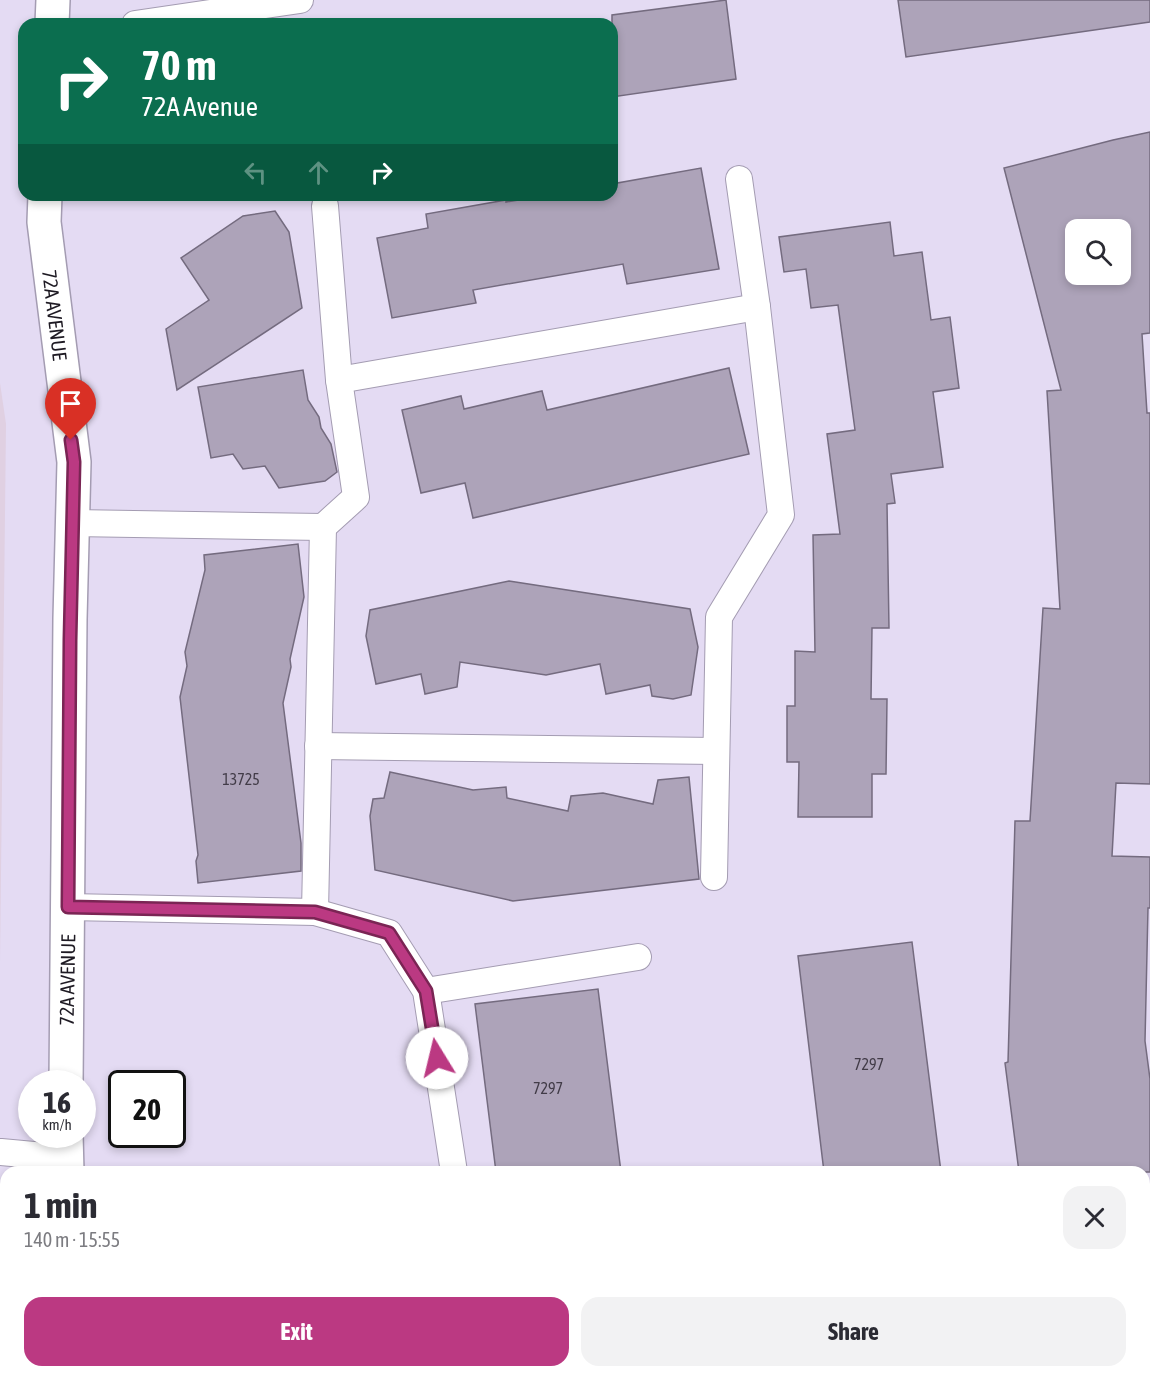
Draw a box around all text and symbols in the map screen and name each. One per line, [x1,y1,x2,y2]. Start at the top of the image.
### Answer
text: 70 m [141,41,216,89]
icon: right [42,42,120,120]
text: 72A Avenue [141,91,258,122]
icon: left [239,156,272,189]
icon: ahead [302,156,335,189]
icon: right [365,156,398,189]
map controls [1065,219,1131,285]
button: search [1065,219,1131,285]
street label: 72A AVENUE [38,268,72,362]
pin [45,378,96,440]
icon: arrive [54,387,87,420]
house number: 13725 [222,770,260,788]
street label: 72A AVENUE [55,934,79,1026]
position arrow [405,1026,469,1090]
house number: 7297 [854,1055,884,1073]
speed limit sign: 20 [108,1070,186,1148]
house number: 7297 [533,1079,563,1097]
text: 16 [43,1085,71,1119]
text: km/h [42,1116,72,1133]
text: 1 min [24,1184,98,1226]
button: close [1063,1186,1126,1249]
text: 140 m · 15:55 [24,1228,120,1251]
button: Exit [24,1297,569,1366]
button: Share [581,1297,1126,1366]

